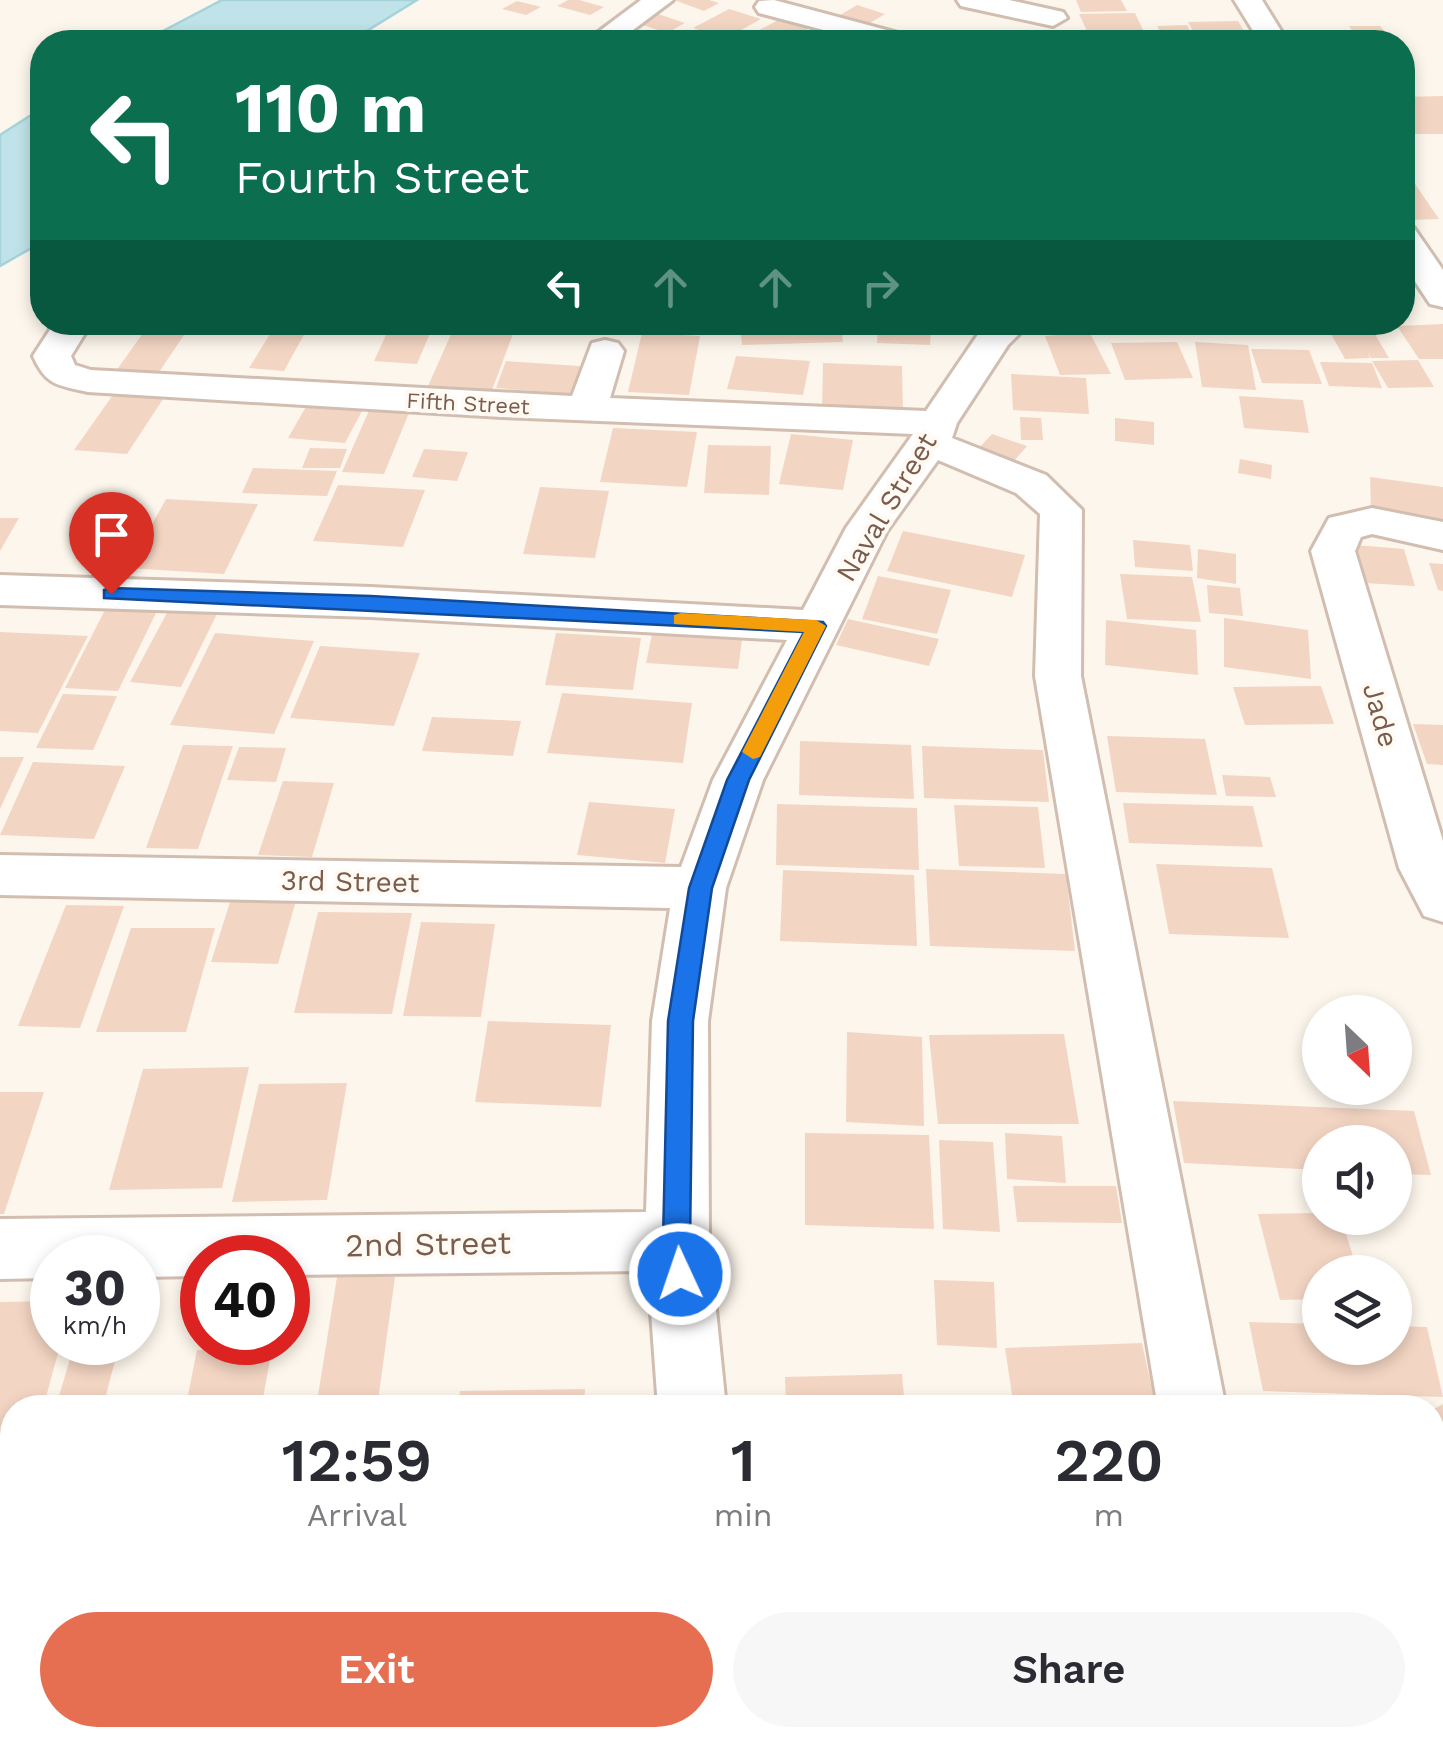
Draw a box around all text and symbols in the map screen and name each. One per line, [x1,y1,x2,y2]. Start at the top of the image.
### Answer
text: 110 m [235,67,426,149]
icon: left [70,70,200,200]
text: Fourth Street [235,151,529,204]
icon: left [538,260,593,315]
icon: ahead [643,260,698,315]
icon: ahead [748,260,803,315]
icon: right [853,260,908,315]
street label: Fifth Street [406,388,530,419]
street label: Naval Street [829,427,944,587]
pin [69,492,154,595]
icon: arrive [84,507,139,562]
street label: Jade [1356,679,1405,751]
street label: 3rd Street [280,864,420,899]
north arrow [1302,995,1412,1105]
map controls [1302,995,1412,1365]
button: sound [1302,1125,1412,1235]
position arrow [628,1222,732,1326]
street label: 2nd Street [345,1224,511,1264]
speed limit sign: 40 [180,1235,310,1365]
button: layers [1302,1255,1412,1365]
text: 30 [64,1258,126,1317]
text: km/h [63,1311,127,1340]
text: 12:59 [282,1425,432,1496]
text: 1 [731,1425,756,1496]
text: 220 [1054,1425,1163,1496]
text: Arrival [307,1496,407,1534]
text: min [714,1496,773,1534]
text: m [1094,1496,1124,1534]
button: Exit [40,1612,713,1727]
button: Share [733,1612,1405,1727]

